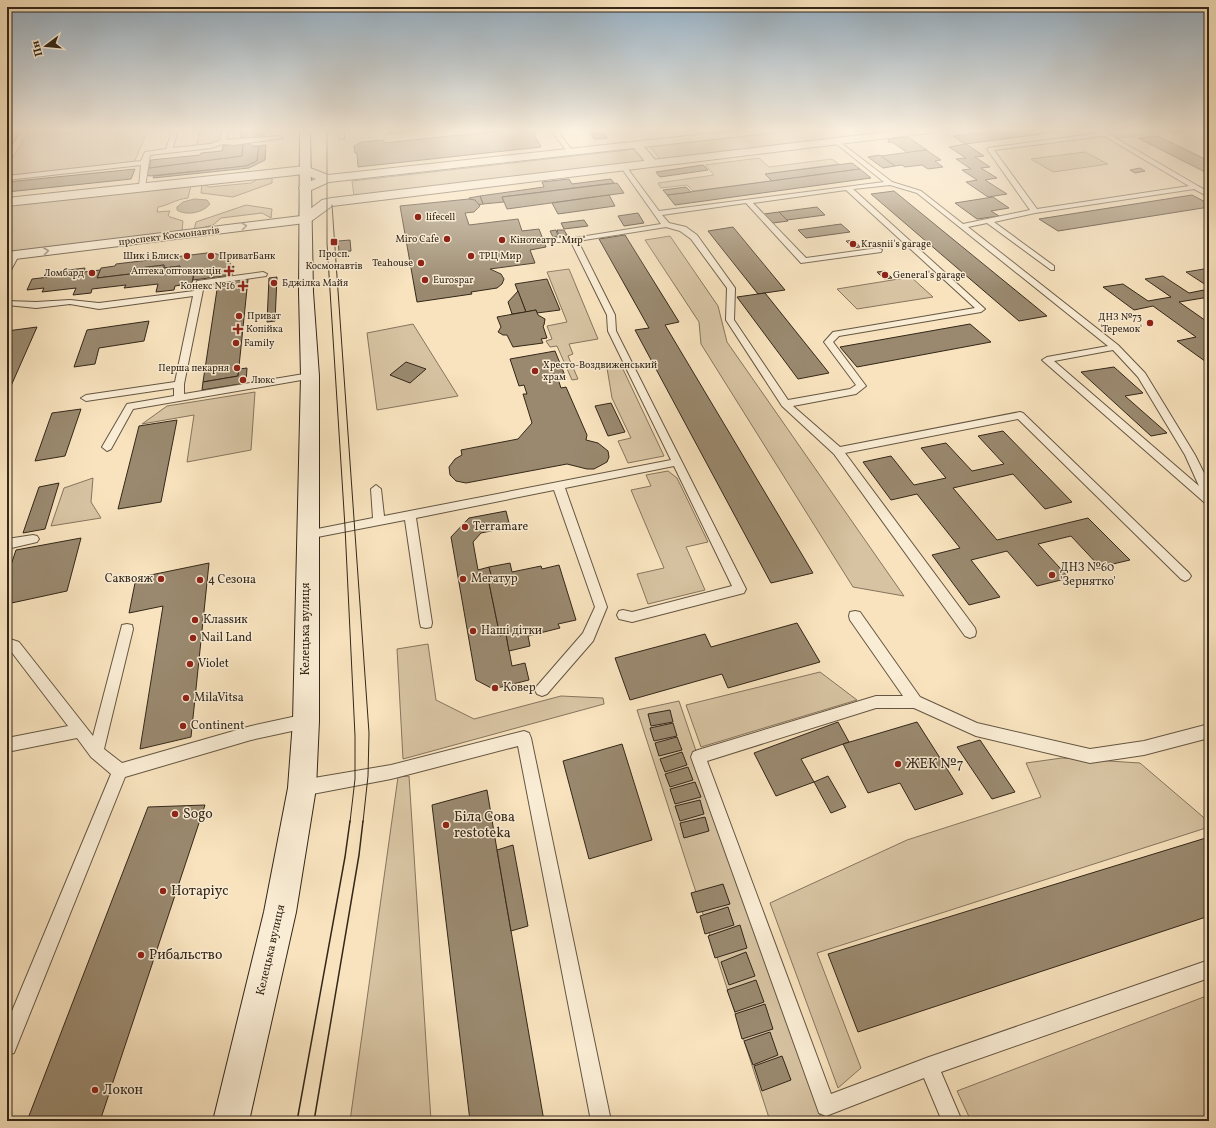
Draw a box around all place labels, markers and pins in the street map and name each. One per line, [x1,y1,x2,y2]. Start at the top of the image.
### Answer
place label: lifecell [426,210,455,224]
marker: lifecell [413,212,423,222]
place label: Miro Cafe [396,232,439,246]
place label: Кінотеатр "Мир" [510,233,586,247]
marker: Miro Cafe [442,234,452,244]
marker: Кінотеатр "Мир" [497,235,507,245]
marker: Просп. Космонавтів [329,237,339,247]
place label: Krasnii's garage [861,237,931,251]
marker: Krasnii's garage [848,239,858,249]
place label: Просп. Космонавтів [305,247,363,273]
place label: Шик і Блиск [123,249,180,263]
place label: ПриватБанк [219,249,276,263]
place label: ТРЦ Мир [479,249,522,263]
marker: Шик і Блиск [182,251,192,261]
marker: ПриватБанк [206,251,216,261]
marker: ТРЦ Мир [466,251,476,261]
place label: Teahouse [372,256,413,270]
marker: Teahouse [416,258,426,268]
place label: Аптека оптових цін [131,264,221,278]
place label: Ломбард [44,266,84,280]
marker: Аптека оптових цін [224,266,234,276]
marker: Ломбард [87,268,97,278]
place label: General's garage [893,268,966,282]
marker: General's garage [880,270,890,280]
place label: Eurospar [433,273,473,287]
marker: Eurospar [420,275,430,285]
place label: Бджілка Майя [282,276,348,290]
marker: Бджілка Майя [269,278,279,288]
place label: Конекс №16 [180,279,235,293]
marker: Конекс №16 [238,281,248,291]
place label: Приват [247,309,281,323]
place label: ДНЗ №73 'Теремок' [1098,310,1142,336]
marker: Приват [234,311,244,321]
marker: ДНЗ №73 'Теремок' [1145,318,1155,328]
place label: Копійка [246,322,283,336]
marker: Копійка [233,324,243,334]
place label: Family [244,336,275,350]
marker: Family [231,338,241,348]
place label: Хресто-Воздвиженський храм [543,358,657,384]
place label: Перша пекарня [158,361,229,375]
marker: Перша пекарня [232,363,242,373]
marker: Хресто-Воздвиженський храм [530,366,540,376]
place label: Люкс [251,373,276,387]
marker: Люкс [238,375,248,385]
place label: Terramare [473,519,529,535]
marker: Terramare [460,522,470,532]
place label: ДНЗ №60 'Зернятко' [1060,560,1116,590]
marker: ДНЗ №60 'Зернятко' [1047,570,1057,580]
place label: Саквояж [105,571,153,587]
place label: Мегатур [471,571,518,587]
place label: 4 Сезона [208,572,256,588]
marker: Саквояж [156,574,166,584]
marker: Мегатур [458,574,468,584]
marker: 4 Сезона [195,575,205,585]
place label: Клаssик [203,612,248,628]
marker: Клаssик [190,615,200,625]
place label: Наші дітки [481,623,542,639]
marker: Наші дітки [468,626,478,636]
place label: Nail Land [201,630,252,646]
marker: Nail Land [188,633,198,643]
place label: Violet [198,656,229,672]
marker: Violet [185,659,195,669]
place label: Ковер [503,680,536,696]
marker: Ковер [490,683,500,693]
place label: MilaVitsa [194,690,244,706]
marker: MilaVitsa [181,693,191,703]
place label: Continent [191,718,244,734]
marker: Continent [178,721,188,731]
place label: ЖЕК №7 [906,755,964,774]
marker: ЖЕК №7 [893,759,903,769]
place label: Sogo [183,805,213,824]
place label: Біла Сова restoteka [454,808,515,843]
marker: Sogo [170,809,180,819]
marker: Біла Сова restoteka [441,820,451,830]
place label: Нотаріус [171,882,228,901]
marker: Нотаріус [158,886,168,896]
place label: Рибальство [149,946,222,965]
marker: Рибальство [136,950,146,960]
place label: Локон [103,1081,144,1100]
marker: Локон [90,1085,100,1095]

